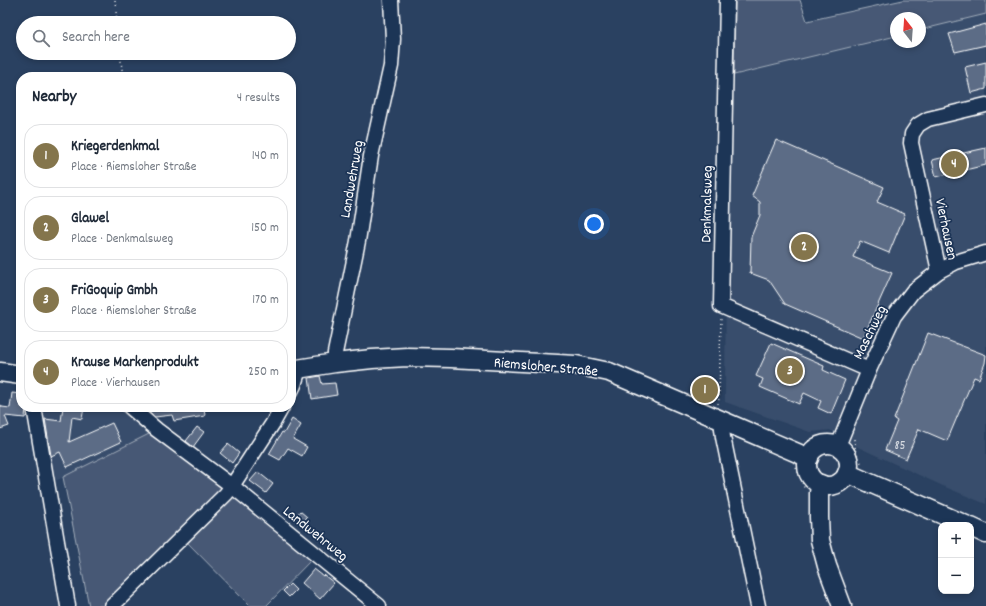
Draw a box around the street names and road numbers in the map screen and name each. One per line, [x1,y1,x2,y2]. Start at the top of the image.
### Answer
street label: Landwehrweg [335,139,371,220]
street label: Denkmalsweg [696,165,720,243]
street label: Vierhausen [928,197,962,262]
street label: Maschweg [848,302,893,364]
street label: Riemsloher Straße [493,352,599,384]
street label: Landwehrweg [277,501,352,568]

